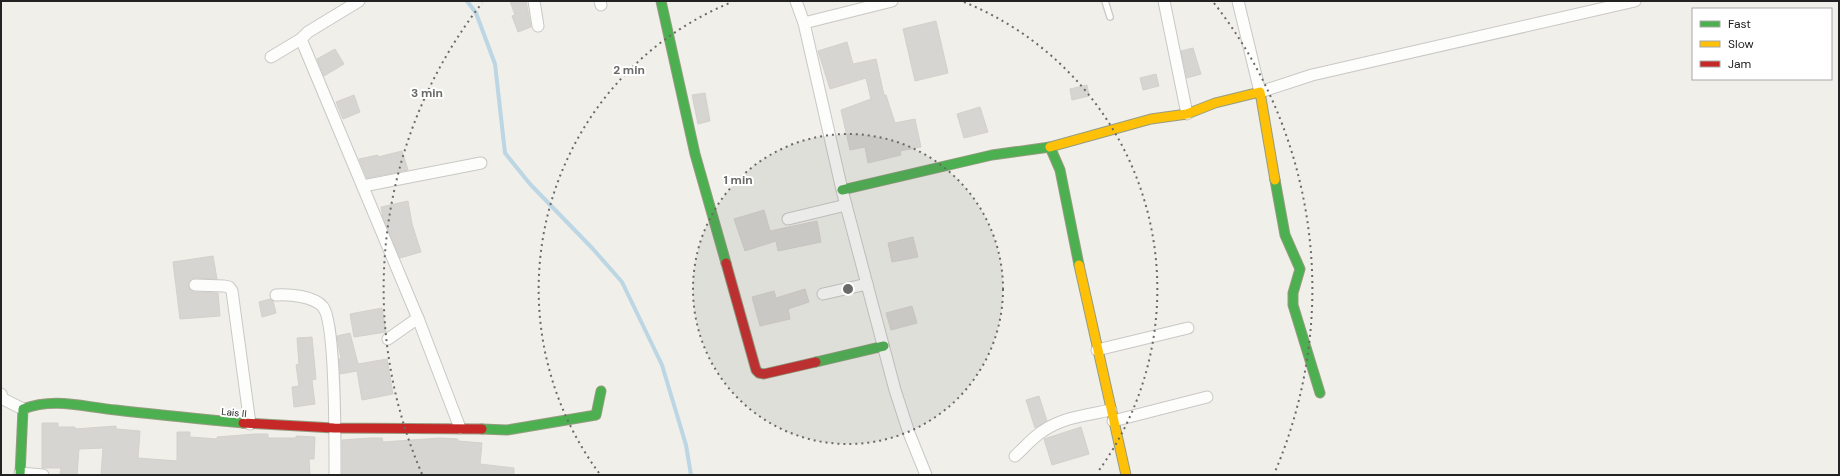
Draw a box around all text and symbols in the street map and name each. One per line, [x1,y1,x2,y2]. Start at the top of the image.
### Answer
legend [1692,8,1832,80]
text: Fast [1728,16,1751,32]
text: Slow [1728,36,1754,52]
text: Jam [1728,56,1751,72]
text: 2 min [613,62,645,78]
text: 3 min [411,85,443,101]
text: 1 min [723,172,753,188]
centre of rings [841,282,855,296]
street label: Lais II [221,405,247,420]

